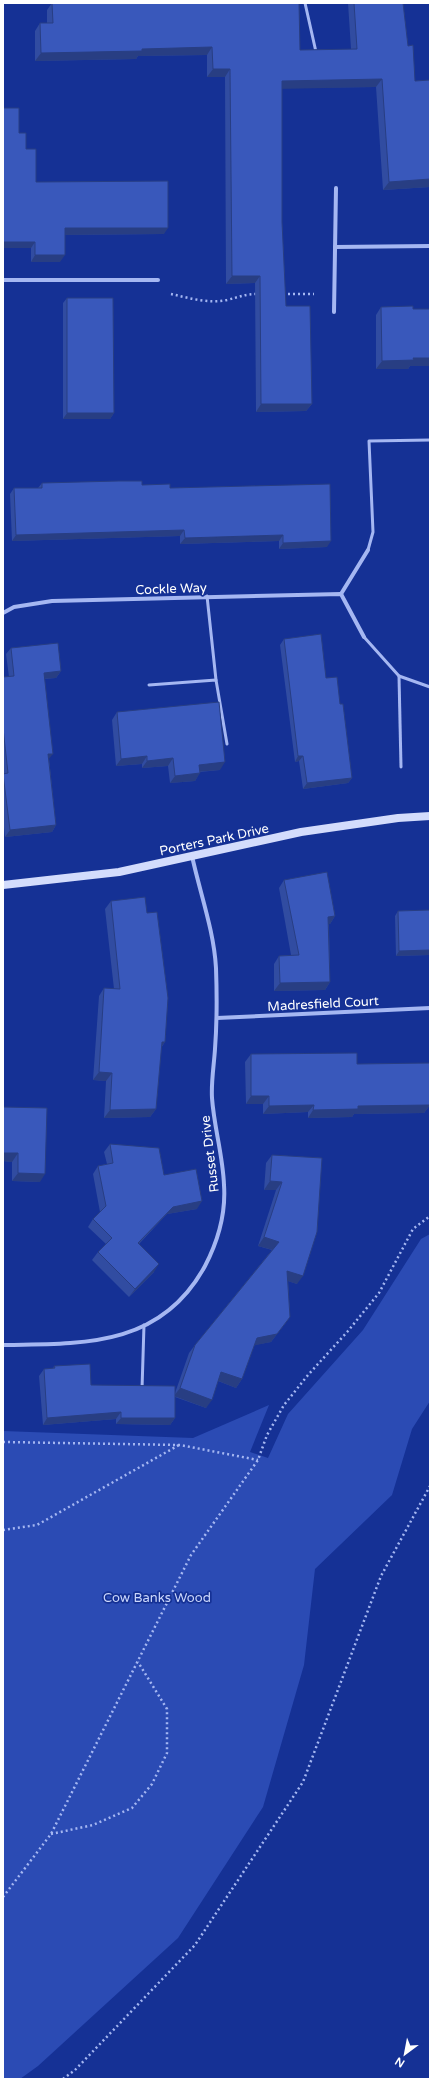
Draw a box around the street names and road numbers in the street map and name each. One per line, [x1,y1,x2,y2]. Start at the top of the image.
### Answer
street label: Cockle Way [135,580,207,598]
street label: Porters Park Drive [158,821,270,859]
street label: Madresfield Court [267,993,379,1015]
street label: Russet Drive [197,1114,223,1193]

